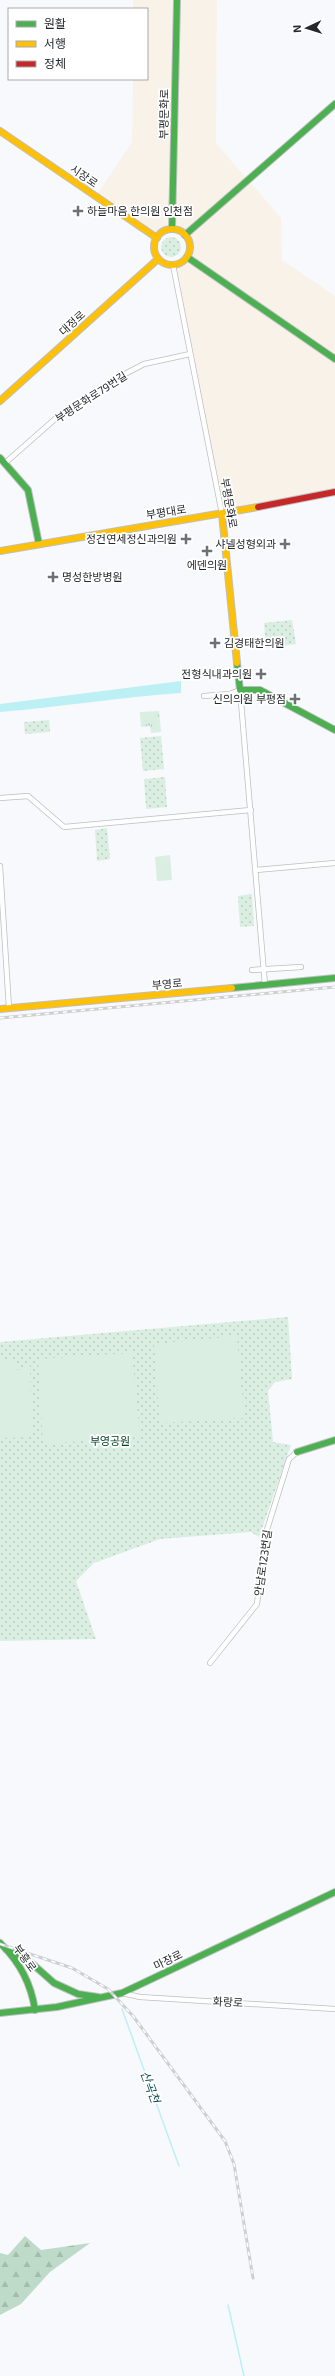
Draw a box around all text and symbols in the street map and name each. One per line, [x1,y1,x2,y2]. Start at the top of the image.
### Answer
legend [8,8,148,80]
north arrow [287,8,327,48]
text: 원활 [44,16,66,30]
text: N [290,24,303,33]
text: 서행 [44,36,66,50]
text: 정체 [44,56,66,70]
street label: 부평문화로 [157,89,170,139]
street label: 시장로 [68,162,101,189]
place label: 하늘마음 한의원 인천점 [87,204,193,217]
marker: 하늘마음 한의원 인천점 [72,205,84,217]
street label: 대정로 [56,308,87,338]
street label: 부평문화로79번길 [52,369,129,425]
street label: 부평문화로 [219,477,240,529]
street label: 부평대로 [145,502,187,521]
place label: 정건연세정신과의원 [86,532,177,545]
marker: 정건연세정신과의원 [180,533,192,545]
place label: 샤넬성형외과 [215,537,276,550]
marker: 샤넬성형외과 [279,538,291,550]
marker: 에덴의원 [201,545,213,557]
place label: 에덴의원 [187,558,227,571]
place label: 명성한방병원 [62,570,123,583]
marker: 명성한방병원 [47,571,59,583]
place label: 김경태한의원 [224,636,285,649]
marker: 김경태한의원 [209,637,221,649]
place label: 전형식내과의원 [181,667,252,680]
marker: 전형식내과의원 [255,668,267,680]
place label: 신의의원 부평점 [213,692,286,705]
marker: 신의의원 부평점 [289,693,301,705]
street label: 부영로 [151,976,183,991]
park label: 부영공원 [90,1434,130,1447]
street label: 안남로123번길 [251,1529,274,1597]
street label: 부흥로 [11,1942,40,1974]
street label: 마장로 [151,1947,184,1972]
street label: 화랑로 [213,1994,244,2009]
water label: 산곡천 [139,2069,164,2106]

